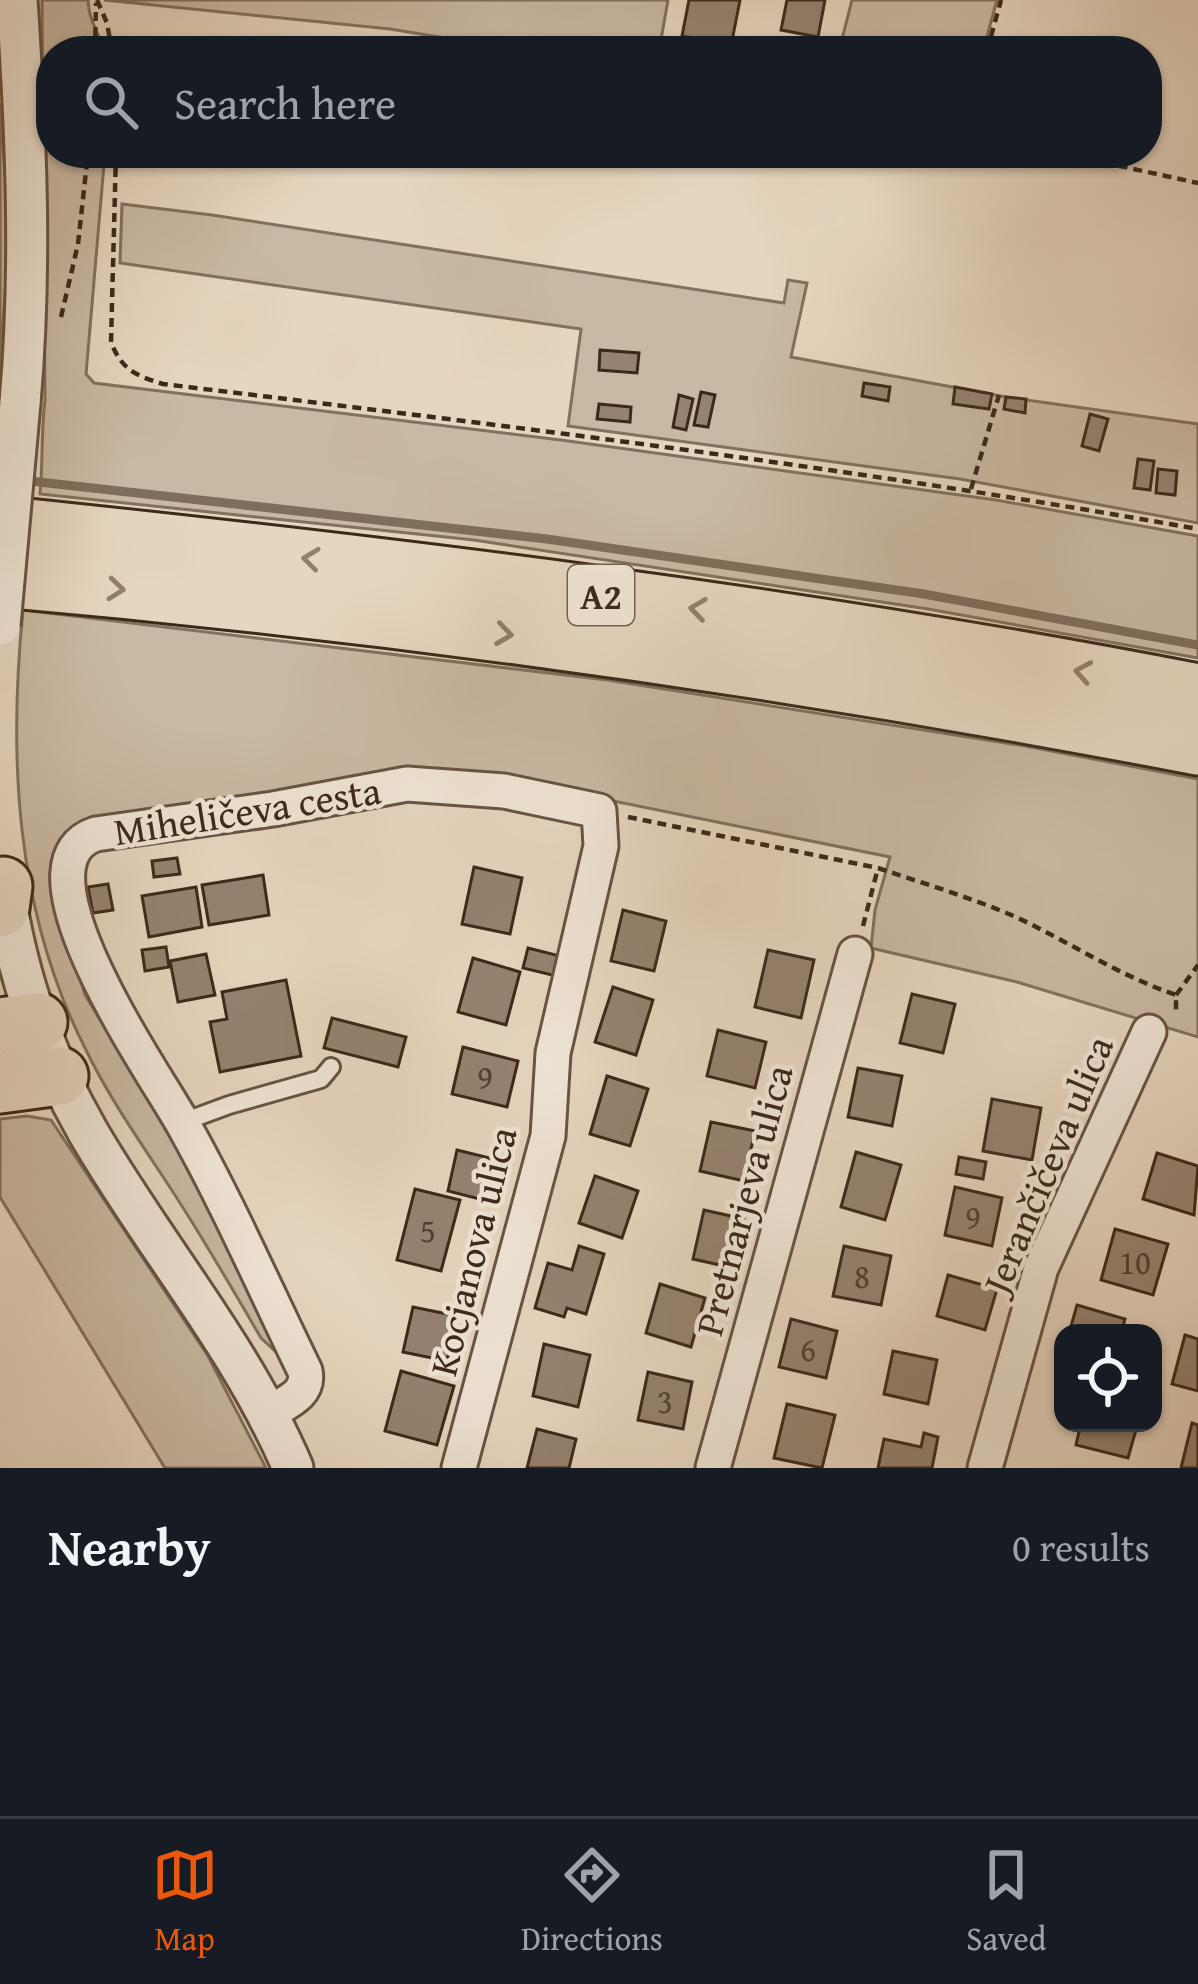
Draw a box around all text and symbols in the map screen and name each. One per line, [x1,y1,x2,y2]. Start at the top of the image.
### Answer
search box [36,36,1162,168]
icon: search [78,69,144,135]
text: Search here [174,70,396,135]
one-way arrow [301,546,321,572]
road number: A2 [568,565,634,625]
one-way arrow [107,576,126,601]
one-way arrow [688,597,708,623]
one-way arrow [494,620,514,646]
one-way arrow [1073,660,1093,686]
street label: Miheličeva cesta [109,761,385,859]
street label: Jerančičeva ulica [965,1026,1127,1306]
house number: 9 [477,1053,493,1101]
street label: Pretnarjeva ulica [679,1058,807,1342]
street label: Kocjanova ulica [414,1120,531,1381]
house number: 9 [965,1193,981,1241]
house number: 5 [420,1206,436,1254]
house number: 10 [1119,1238,1151,1286]
house number: 8 [854,1252,870,1300]
map controls [1054,1324,1162,1432]
button: locate [1054,1324,1162,1432]
house number: 6 [800,1325,816,1373]
house number: 3 [657,1377,673,1425]
text: Nearby [48,1509,211,1584]
text: 0 results [1012,1518,1150,1575]
tab: Map [152,1842,218,1962]
tab: Directions [521,1842,663,1962]
tab: Saved [966,1842,1046,1962]

